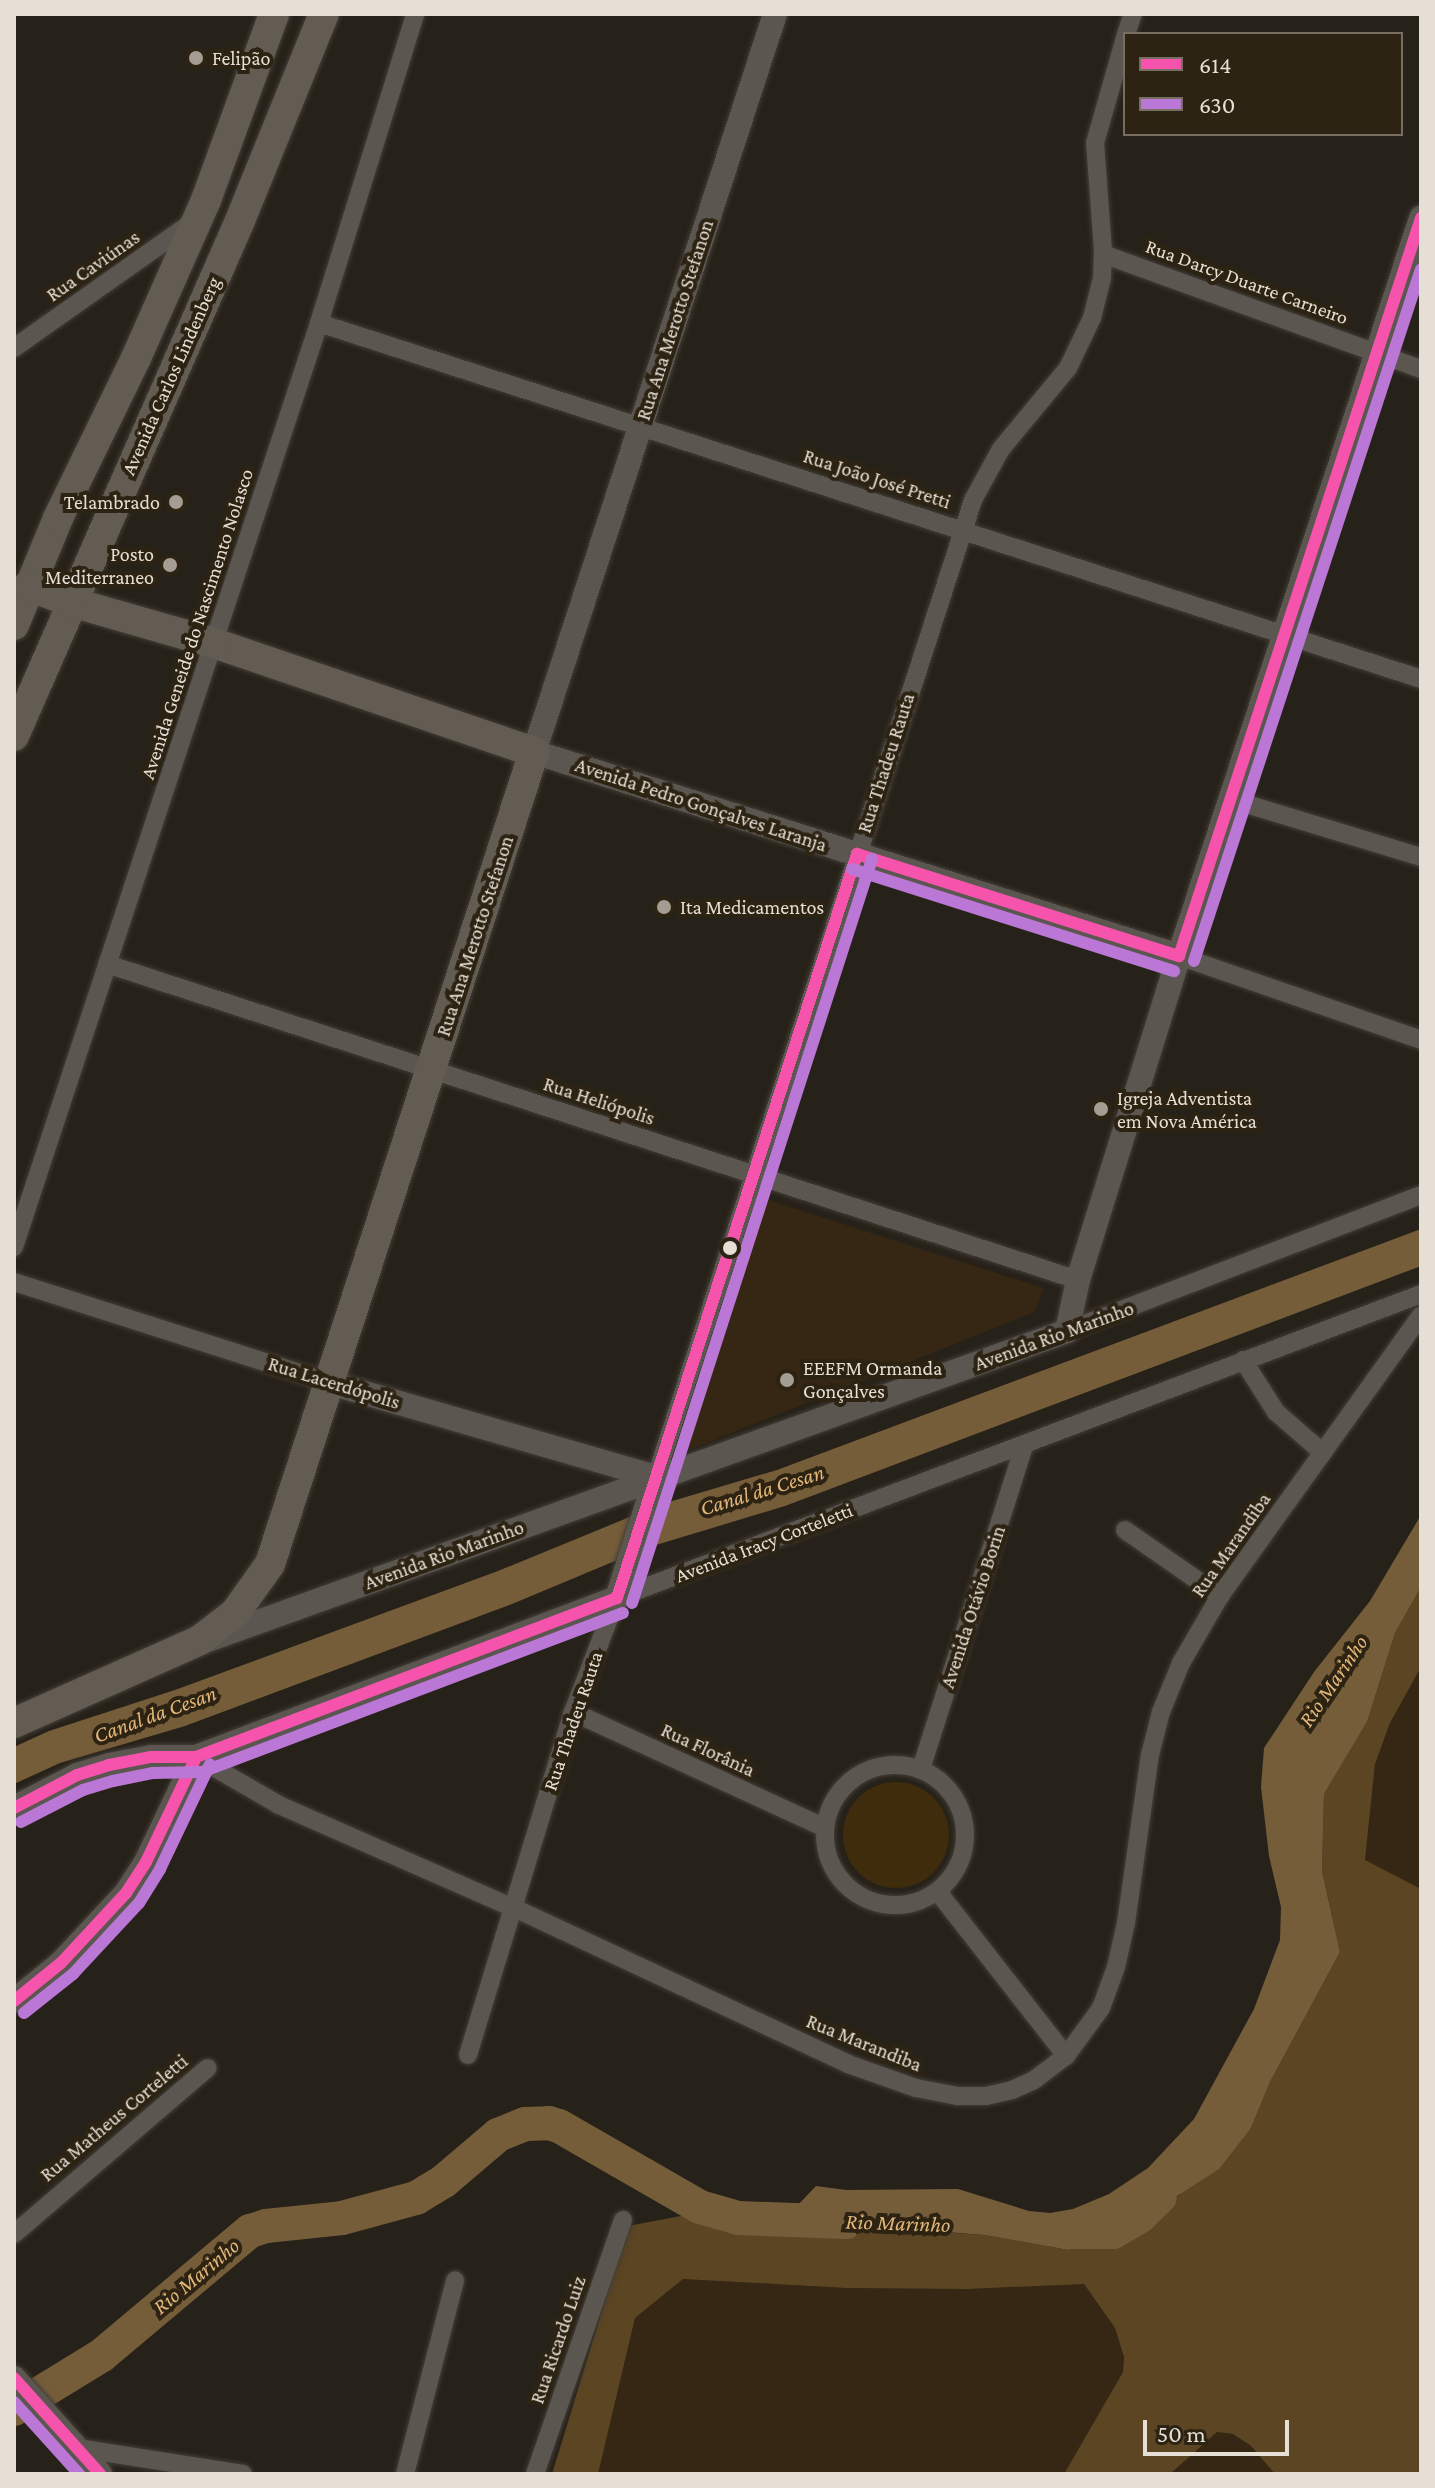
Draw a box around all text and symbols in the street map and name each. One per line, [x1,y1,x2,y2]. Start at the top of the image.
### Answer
legend [1123,32,1403,136]
place label: Felipão [212,46,270,70]
marker: Felipão [187,49,205,67]
text: 614 [1199,51,1231,78]
text: 630 [1199,91,1235,118]
street label: Rua Ana Merotto Stefanon [631,217,719,423]
street label: Rua Caviúnas [42,225,144,307]
street label: Rua Darcy Duarte Carneiro [1142,234,1352,330]
street label: Avenida Carlos Lindenberg [116,273,226,479]
street label: Rua João José Pretti [800,444,954,514]
street label: Avenida Geneide do Nascimento Nolasco [135,466,259,782]
place label: Telambrado [64,490,160,514]
marker: Telambrado [167,493,185,511]
place label: Posto Mediterraneo [45,542,154,589]
marker: Posto Mediterraneo [161,556,179,574]
street label: Rua Thadeu Rauta [852,690,920,836]
street label: Avenida Pedro Gonçalves Laranja [572,753,830,857]
street label: Rua Ana Merotto Stefanon [431,833,519,1039]
place label: Ita Medicamentos [680,895,824,919]
marker: Ita Medicamentos [655,898,673,916]
street label: Rua Heliópolis [540,1072,658,1130]
place label: Igreja Adventista em Nova América [1117,1086,1257,1133]
marker: Igreja Adventista em Nova América [1092,1100,1110,1118]
unlabelled marker [722,1240,738,1256]
street label: Avenida Rio Marinho [971,1296,1137,1376]
street label: Rua Lacerdópolis [265,1352,403,1414]
place label: EEEFM Ormanda Gonçalves [803,1356,942,1403]
marker: EEEFM Ormanda Gonçalves [778,1371,796,1389]
water label: Canal da Cesan [697,1459,827,1521]
street label: Rua Marandiba [1186,1488,1276,1602]
street label: Avenida Iracy Corteletti [672,1498,856,1588]
street label: Avenida Rio Marinho [361,1515,527,1595]
street label: Avenida Otávio Borin [935,1523,1011,1691]
water label: Rio Marinho [1293,1630,1373,1732]
street label: Rua Thadeu Rauta [538,1648,608,1794]
water label: Canal da Cesan [90,1680,220,1748]
street label: Rua Florânia [657,1718,759,1782]
street label: Rua Marandiba [803,2009,925,2077]
street label: Rua Matheus Corteletti [35,2049,193,2187]
water label: Rio Marinho [845,2208,951,2238]
water label: Rio Marinho [147,2232,245,2320]
street label: Rua Ricardo Luiz [525,2273,591,2407]
scale bar [1147,2404,1293,2454]
text: 50 m [1157,2420,1206,2447]

